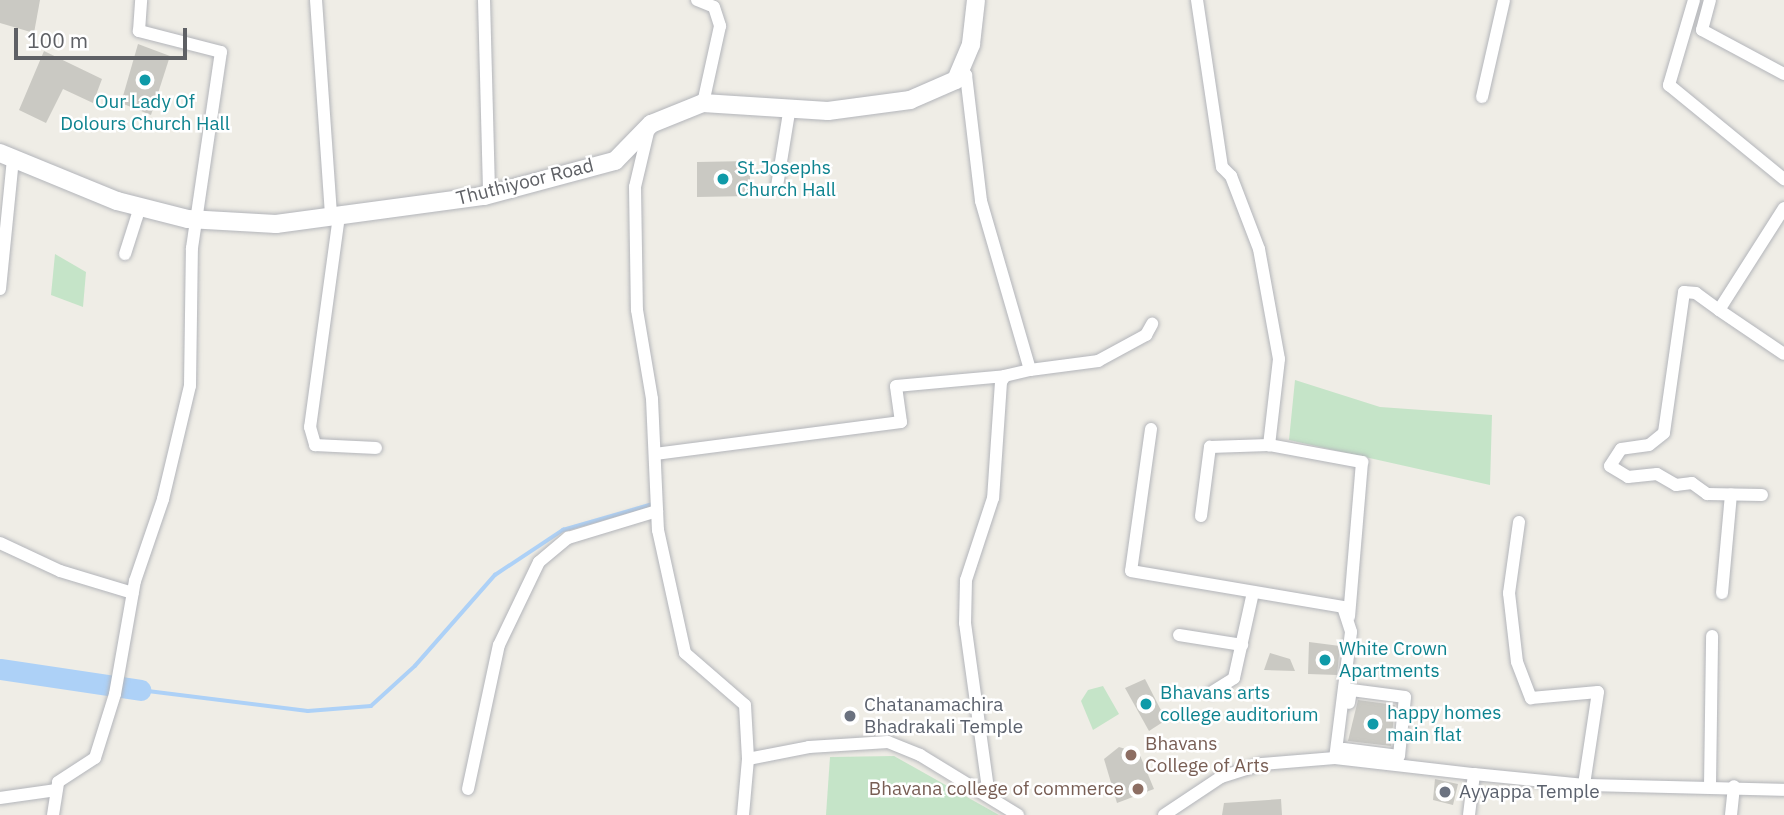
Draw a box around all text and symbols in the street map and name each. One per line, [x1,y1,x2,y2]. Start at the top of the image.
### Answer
scale bar [18,14,191,58]
text: 100 m [27,26,88,54]
marker: Our Lady Of Dolours Church Hall [137,72,153,88]
place label: Our Lady Of Dolours Church Hall [60,91,230,135]
street label: Thuthiyoor Road [454,154,596,210]
place label: St.Josephs Church Hall [737,157,836,201]
marker: St.Josephs Church Hall [715,171,731,187]
place label: White Crown Apartments [1339,638,1448,682]
marker: White Crown Apartments [1317,652,1333,668]
place label: Bhavans arts college auditorium [1160,682,1319,726]
place label: Chatanamachira Bhadrakali Temple [864,694,1023,738]
marker: Bhavans arts college auditorium [1138,696,1154,712]
place label: happy homes main flat [1387,702,1502,746]
marker: Chatanamachira Bhadrakali Temple [842,708,858,724]
marker: happy homes main flat [1365,716,1381,732]
place label: Bhavans College of Arts [1145,733,1269,777]
marker: Bhavans College of Arts [1123,747,1139,763]
place label: Bhavana college of commerce [869,778,1124,800]
marker: Bhavana college of commerce [1130,781,1146,797]
place label: Ayyappa Temple [1459,781,1600,803]
marker: Ayyappa Temple [1437,784,1453,800]

